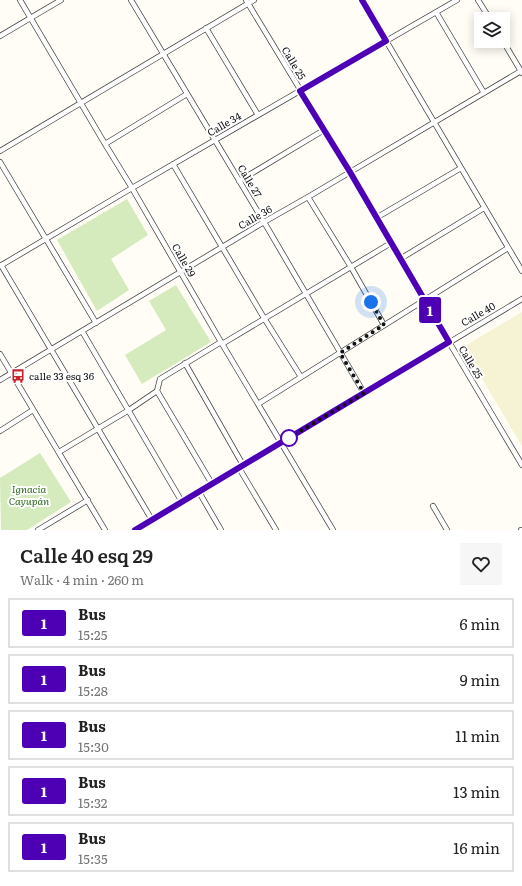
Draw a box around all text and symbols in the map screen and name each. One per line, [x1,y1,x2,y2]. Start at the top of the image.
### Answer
map controls [474,12,510,48]
button: layers [474,12,510,48]
street label: Calle 25 [279,43,310,82]
street label: Calle 34 [204,108,244,139]
street label: Calle 27 [235,161,266,200]
street label: Calle 36 [235,201,275,232]
street label: Calle 29 [169,240,200,279]
your location [361,292,381,312]
line badge: 1 [417,297,443,323]
street label: Calle 40 [458,298,498,329]
text: 1 [427,300,433,320]
street label: Calle 25 [456,342,487,381]
bus stop icon: calle 33 esq 36 [10,368,26,384]
place label: calle 33 esq 36 [29,368,95,383]
unlabelled marker [280,429,298,447]
park label: Ignacia Cayupán [9,481,49,508]
text: Calle 40 esq 29 [20,541,153,569]
button: heart [460,543,502,585]
text: Walk · 4 min · 260 m [20,570,144,589]
text: Bus [78,602,106,625]
text: 6 min [459,612,500,635]
text: 1 [41,613,47,633]
text: 15:25 [78,625,107,644]
text: Bus [78,658,106,681]
text: 9 min [460,668,500,691]
text: 1 [41,669,47,689]
text: 15:28 [78,681,108,700]
text: Bus [78,714,106,737]
text: 11 min [455,724,500,747]
text: 1 [41,725,47,745]
text: 15:30 [78,737,109,756]
text: Bus [78,770,106,793]
text: 13 min [453,780,500,803]
text: 1 [41,781,47,801]
text: 15:32 [78,793,107,812]
text: Bus [78,826,106,849]
text: 16 min [453,836,500,859]
text: 1 [41,837,47,857]
text: 15:35 [78,849,108,868]

